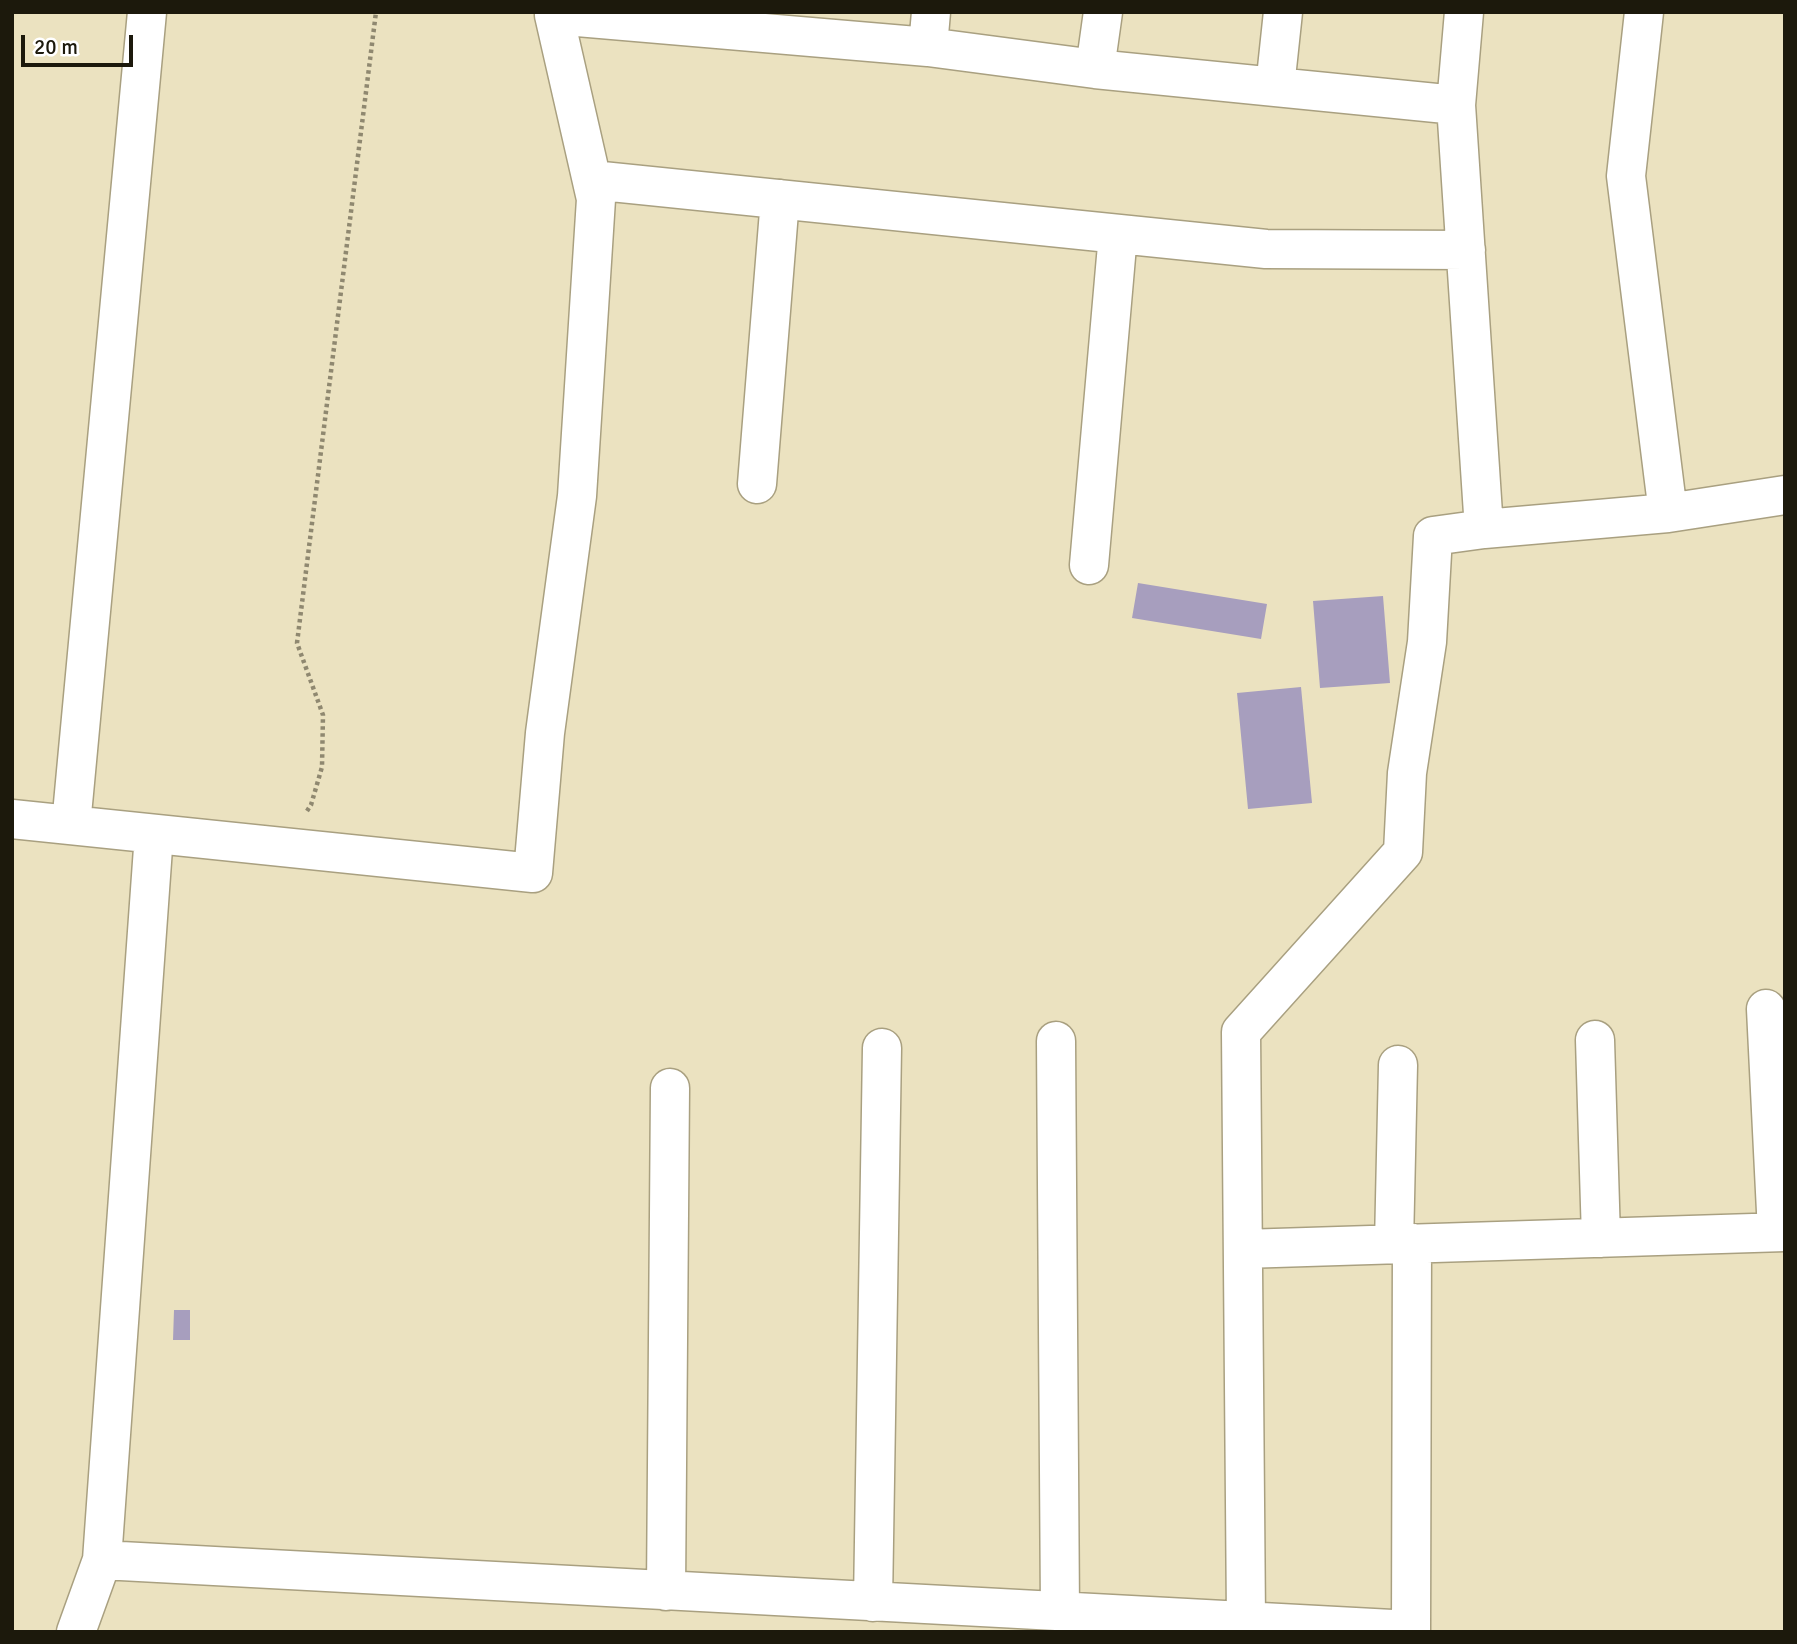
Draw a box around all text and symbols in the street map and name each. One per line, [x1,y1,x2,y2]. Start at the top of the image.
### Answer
scale bar [24,21,136,65]
text: 20 m [34,34,78,60]

